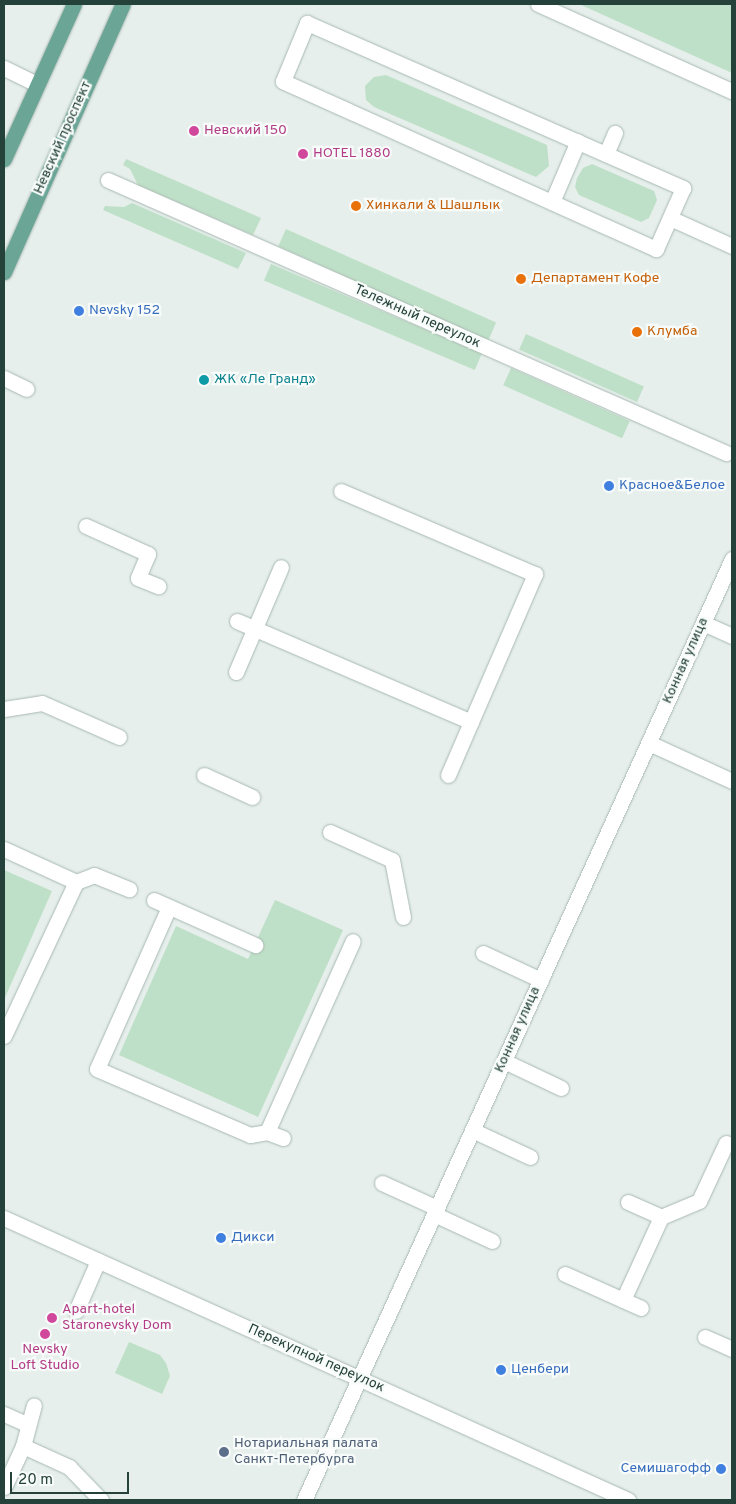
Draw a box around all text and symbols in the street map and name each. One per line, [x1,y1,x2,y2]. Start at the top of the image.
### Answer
street label: Невский проспект [31,79,95,197]
place label: Невский 150 [204,123,287,139]
marker: Невский 150 [188,125,200,137]
place label: HOTEL 1880 [313,146,391,162]
marker: HOTEL 1880 [297,148,309,160]
place label: Хинкали & Шашлык [366,198,500,214]
marker: Хинкали & Шашлык [350,200,362,212]
place label: Департамент Кофе [531,271,659,287]
marker: Департамент Кофе [515,273,527,285]
street label: Тележный переулок [351,282,483,352]
place label: Nevsky 152 [89,303,160,319]
marker: Nevsky 152 [73,305,85,317]
place label: Клумба [647,324,697,340]
marker: Клумба [631,326,643,338]
place label: ЖК «Ле Гранд» [214,372,316,388]
marker: ЖК «Ле Гранд» [198,374,210,386]
place label: Красное&Белое [619,478,725,494]
marker: Красное&Белое [603,480,615,492]
street label: Конная улица [660,615,712,707]
street label: Конная улица [492,984,544,1076]
place label: Дикси [231,1230,274,1246]
marker: Дикси [215,1232,227,1244]
place label: Apart-hotel Staronevsky Dom [62,1302,172,1334]
marker: Apart-hotel Staronevsky Dom [46,1312,58,1324]
street label: Перекупной переулок [245,1321,387,1397]
marker: Nevsky Loft Studio [39,1328,51,1340]
place label: Nevsky Loft Studio [10,1342,80,1374]
place label: Ценбери [511,1362,569,1378]
marker: Ценбери [495,1364,507,1376]
place label: Нотариальная палата Санкт-Петербурга [234,1436,378,1468]
marker: Нотариальная палата Санкт-Петербурга [218,1446,230,1458]
place label: Семишагофф [620,1461,711,1477]
scale bar [12,1462,131,1494]
marker: Семишагофф [715,1463,727,1475]
text: 20 m [18,1471,53,1490]

